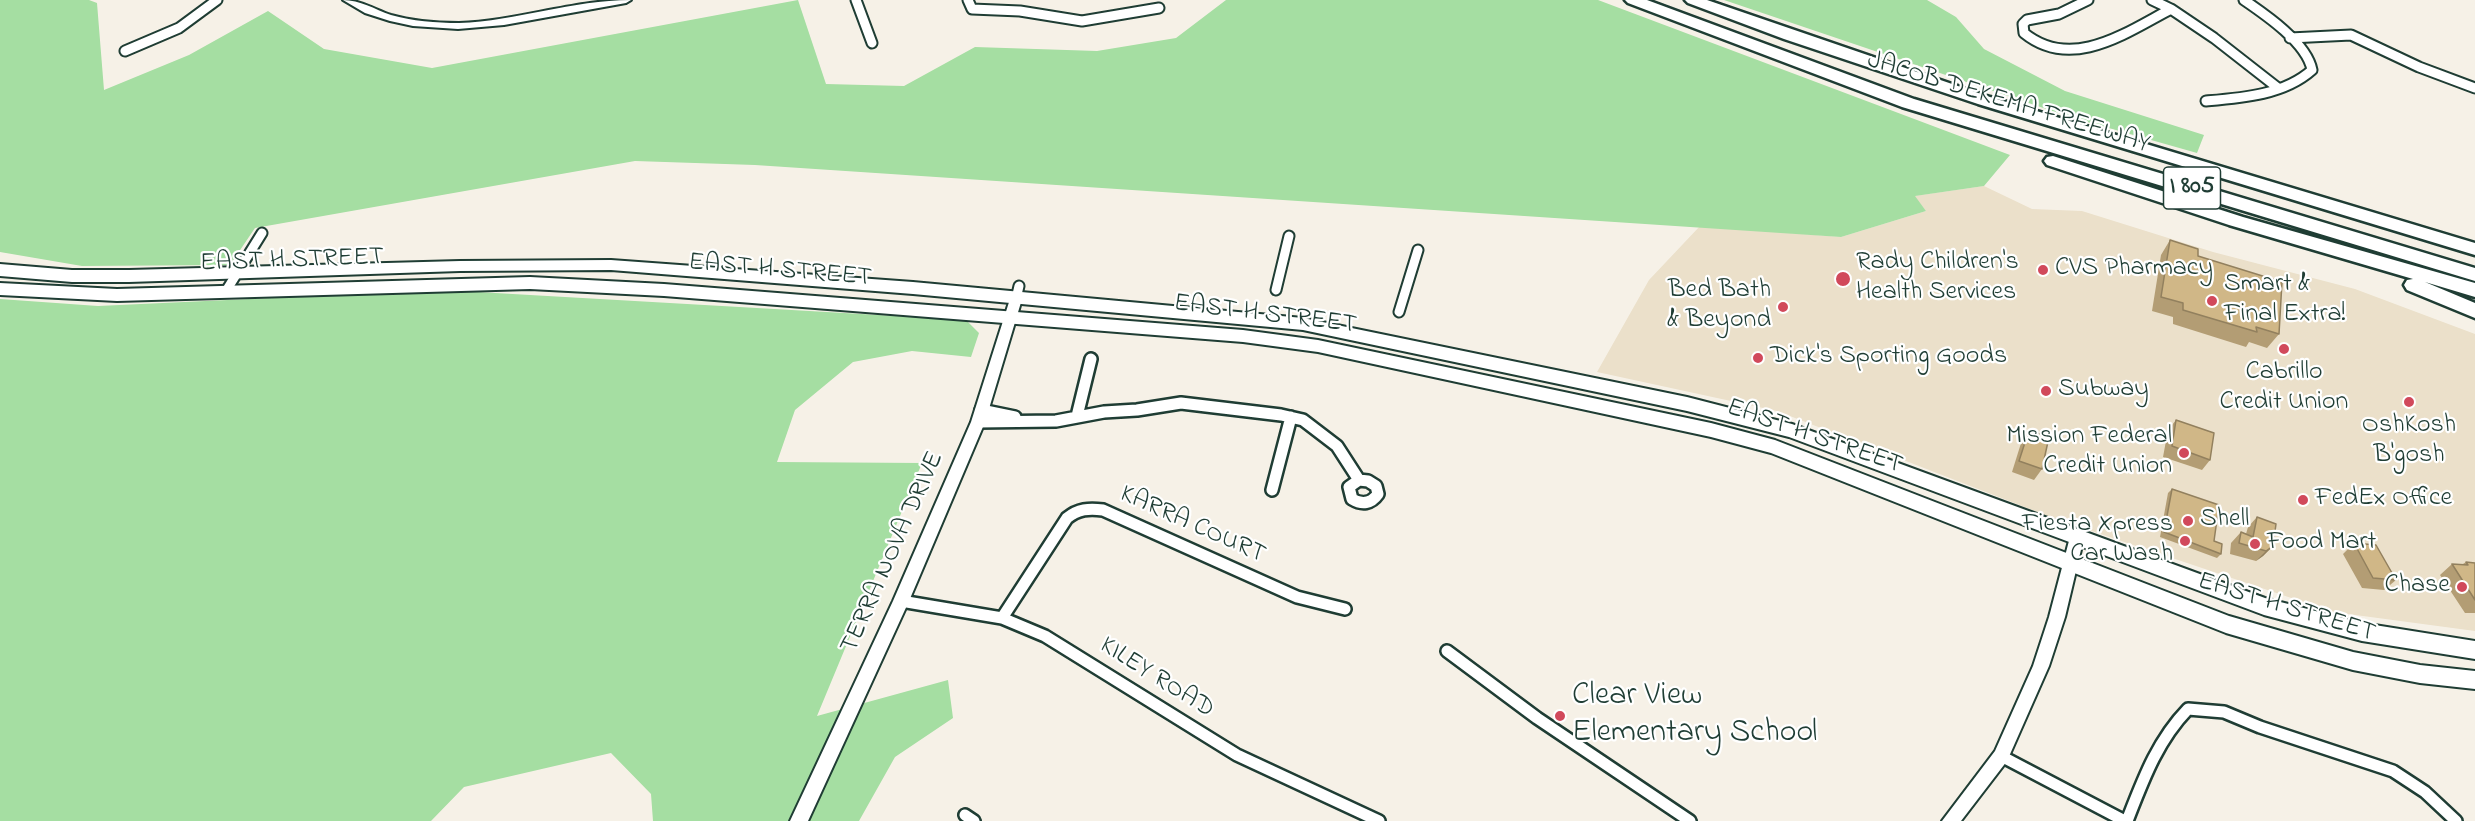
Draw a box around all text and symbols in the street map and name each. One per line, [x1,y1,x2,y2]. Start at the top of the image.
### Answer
street label: JACOB DEKEMA FREEWAY [1863,46,2153,162]
road number: I 805 [2164,167,2220,209]
street label: EAST H STREET [200,243,384,281]
street label: EAST H STREET [687,248,873,296]
place label: Rady Children's Health Services [1856,248,2019,310]
place label: CVS Pharmacy [2055,254,2213,286]
marker: CVS Pharmacy [2036,263,2050,277]
marker: Rady Children's Health Services [1834,270,1852,288]
place label: Smart & Final Extra! [2224,270,2345,332]
place label: Bed Bath & Beyond [1667,276,1771,338]
street label: EAST H STREET [1172,289,1358,343]
marker: Smart & Final Extra! [2205,294,2219,308]
marker: Bed Bath & Beyond [1776,300,1790,314]
place label: Dick's Sporting Goods [1770,342,2007,374]
marker: Cabrillo Credit Union [2277,342,2291,356]
marker: Dick's Sporting Goods [1751,351,1765,365]
place label: Cabrillo Credit Union [2220,358,2348,420]
place label: Subway [2058,375,2149,407]
marker: Subway [2039,384,2053,398]
street label: EAST H STREET [1722,393,1906,483]
marker: OshKosh B'gosh [2402,395,2416,409]
place label: OshKosh B'gosh [2362,411,2456,472]
place label: Mission Federal Credit Union [2006,422,2172,484]
marker: Mission Federal Credit Union [2177,446,2191,460]
street label: TERRA NOVA DRIVE [836,447,952,659]
street label: KARRA COURT [1114,480,1270,572]
place label: FedEx Office [2315,484,2452,516]
marker: FedEx Office [2296,493,2310,507]
place label: Shell [2200,505,2249,537]
place label: Fiesta Xpress Car Wash [2022,510,2173,572]
marker: Shell [2181,514,2195,528]
place label: Food Mart [2267,528,2376,560]
marker: Fiesta Xpress Car Wash [2178,534,2192,548]
marker: Food Mart [2248,537,2262,551]
street label: EAST H STREET [2194,567,2378,651]
place label: Chase [2384,571,2450,603]
marker: Chase [2455,580,2469,594]
street label: KILEY ROAD [1093,631,1219,727]
place label: Clear View Elementary School [1572,679,1817,754]
marker: Clear View Elementary School [1553,709,1567,723]

